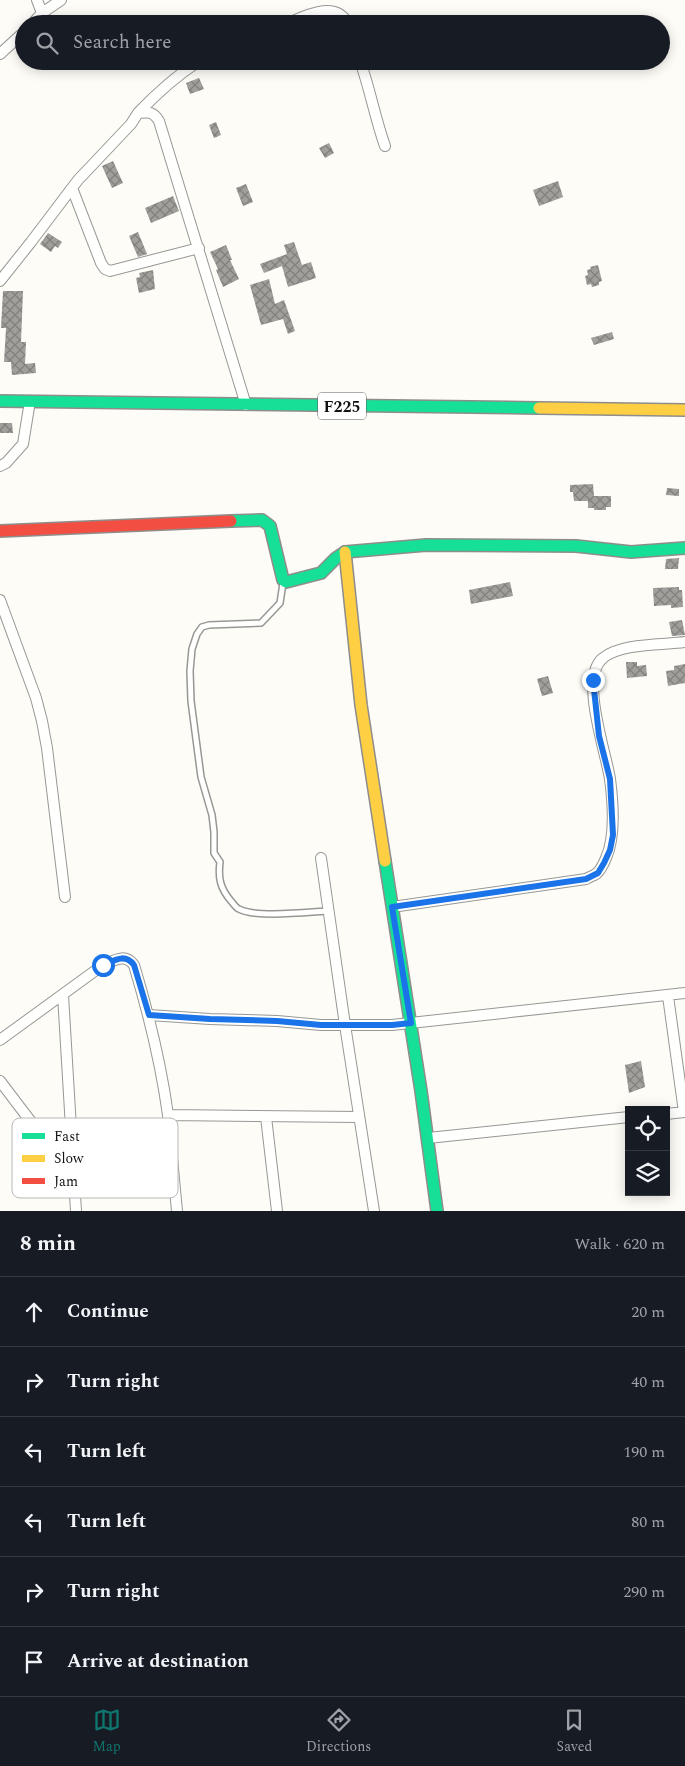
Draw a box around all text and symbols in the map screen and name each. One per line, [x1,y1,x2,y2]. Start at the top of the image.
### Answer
search box [15,15,670,70]
text: Search here [73,28,172,57]
icon: search [33,29,61,57]
road number: F225 [318,392,366,420]
route end [582,669,605,692]
route start [92,954,115,977]
map controls [625,1106,670,1196]
button: locate [625,1106,670,1151]
legend [12,1118,178,1198]
text: Fast [54,1126,80,1147]
text: Slow [54,1148,84,1169]
button: layers [625,1151,670,1196]
text: Jam [54,1171,78,1192]
text: 8 min [20,1228,76,1260]
text: Walk · 620 m [574,1232,665,1256]
text: Continue [67,1297,149,1326]
icon: ahead [20,1298,48,1326]
text: 20 m [631,1300,665,1324]
text: Turn right [67,1367,160,1396]
icon: right [20,1368,48,1396]
text: 40 m [631,1370,665,1394]
text: Turn left [67,1437,146,1466]
icon: left [20,1438,48,1466]
text: 190 m [623,1440,665,1464]
text: Turn left [67,1507,146,1536]
icon: left [20,1508,48,1536]
text: 80 m [631,1510,665,1534]
text: Turn right [67,1577,160,1606]
icon: right [20,1578,48,1606]
text: 290 m [623,1580,665,1604]
text: Arrive at destination [67,1647,249,1676]
icon: arrive [20,1648,48,1676]
tab: Map [93,1706,121,1757]
tab: Directions [306,1706,371,1757]
tab: Saved [557,1706,592,1757]

